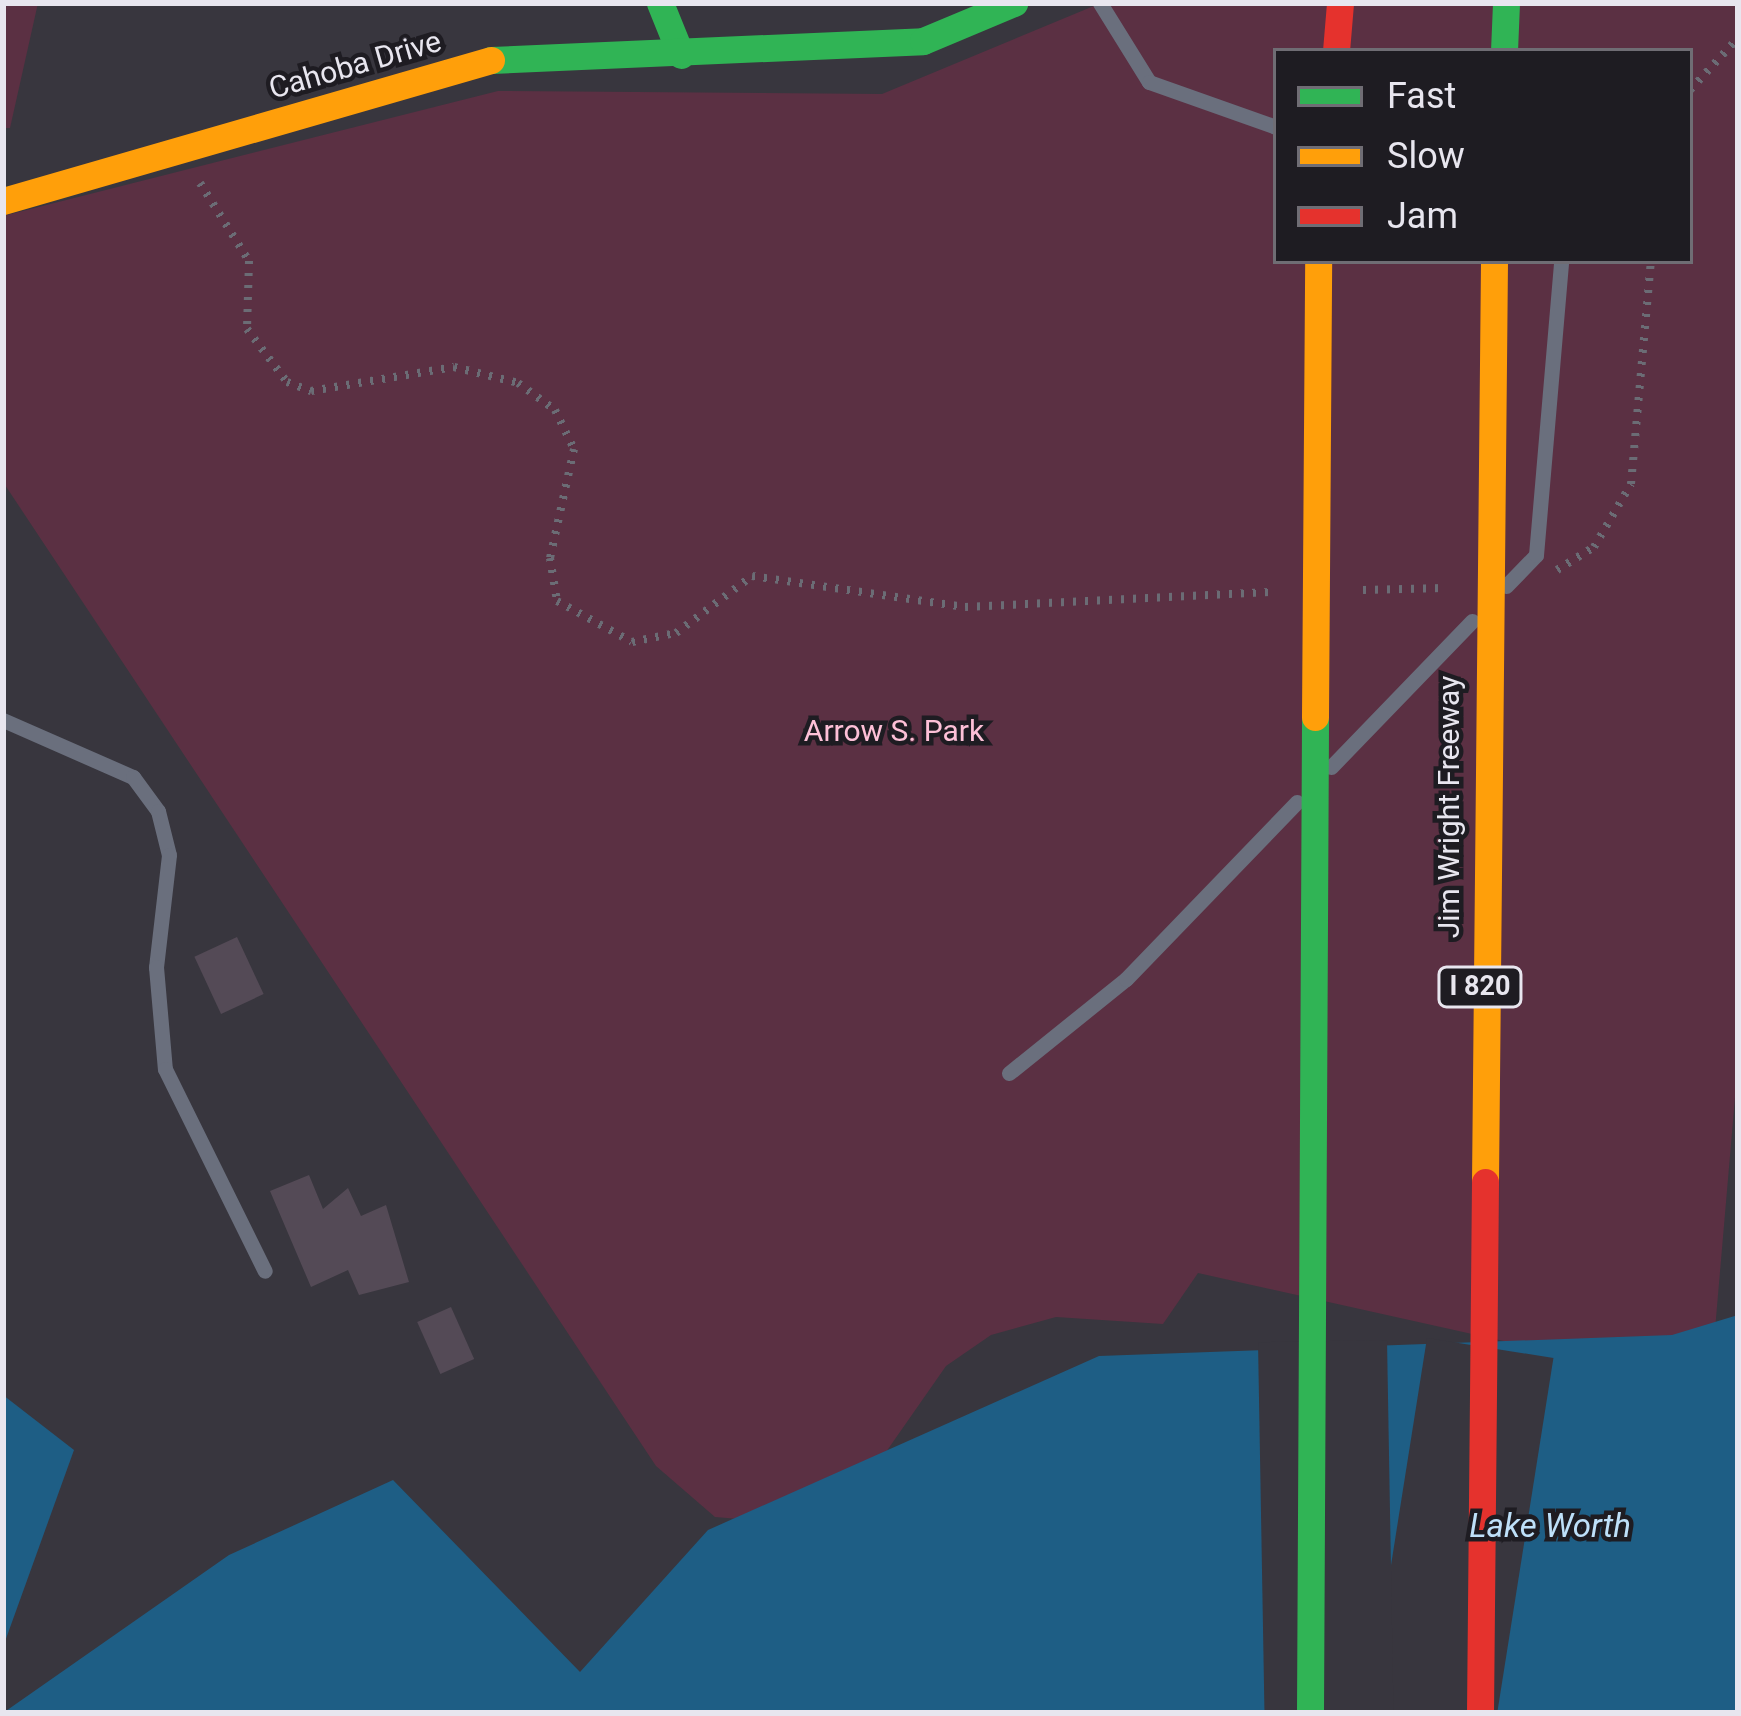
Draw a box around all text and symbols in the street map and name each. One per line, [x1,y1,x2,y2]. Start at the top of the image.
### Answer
street label: Cahoba Drive [265,23,445,107]
legend [1273,48,1693,264]
text: Fast [1387,75,1456,117]
text: Slow [1387,135,1465,177]
text: Jam [1387,195,1458,237]
street label: Jim Wright Freeway [1431,676,1467,938]
park label: Arrow S. Park [804,713,984,749]
road number: I 820 [1435,966,1525,1008]
water label: Lake Worth [1469,1506,1631,1546]

